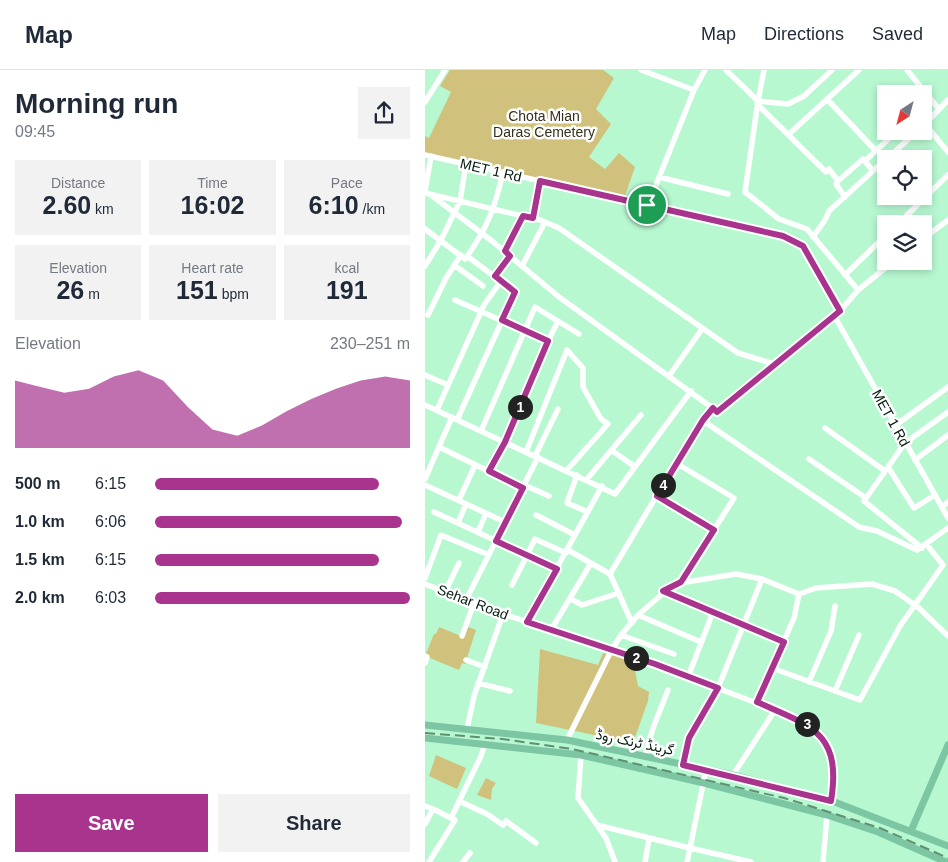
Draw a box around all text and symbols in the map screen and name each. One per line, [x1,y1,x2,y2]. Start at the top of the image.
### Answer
text: Map [25,21,73,48]
text: Map [701,24,736,44]
text: Directions [764,24,844,44]
text: Saved [872,24,923,44]
north arrow [877,85,933,140]
map controls [877,85,932,270]
button: share [358,87,410,139]
text: Morning run [15,88,178,119]
park label: Chota Mian Daras Cemetery [493,108,595,140]
text: 09:45 [15,123,55,140]
button: locate [877,150,932,205]
street label: MET 1 Rd [459,155,523,185]
text: Distance [51,175,105,191]
text: Time [197,175,228,191]
text: Pace [331,175,363,191]
pin [626,184,668,226]
text: 2.60 [43,191,91,219]
text: 16:02 [181,191,244,219]
text: 6:10 [309,191,359,219]
icon: arrive [633,191,661,219]
text: km [91,201,114,217]
text: /km [359,201,385,217]
button: layers [877,215,932,270]
text: Elevation [49,260,107,276]
text: Heart rate [181,260,244,276]
text: kcal [334,260,359,276]
text: 26 [56,276,84,304]
text: 151 [176,276,218,304]
text: 191 [326,276,368,304]
text: m [84,286,100,302]
text: bpm [218,286,249,302]
text: Elevation [15,335,81,352]
text: 230–251 m [330,335,410,352]
street label: MET 1 Rd [869,387,913,449]
pin: 1 [507,394,533,420]
text: 1 [517,399,524,415]
pin: 4 [651,472,675,498]
text: 500 m [15,475,60,492]
text: 6:15 [95,475,126,492]
text: 4 [660,477,667,493]
text: 1.0 km [15,513,65,530]
text: 6:06 [95,513,126,530]
text: 1.5 km [15,551,65,568]
text: 6:15 [95,551,126,568]
street label: Sehar Road [435,581,511,623]
text: 2.0 km [15,589,65,606]
text: 6:03 [95,589,126,606]
pin: 2 [623,646,649,670]
text: 2 [633,650,640,666]
pin: 3 [795,712,819,736]
text: 3 [804,716,811,732]
street label: گرینڈ ٹرنک روڈ [594,726,675,759]
button: Save [15,794,208,852]
button: Share [218,794,410,852]

